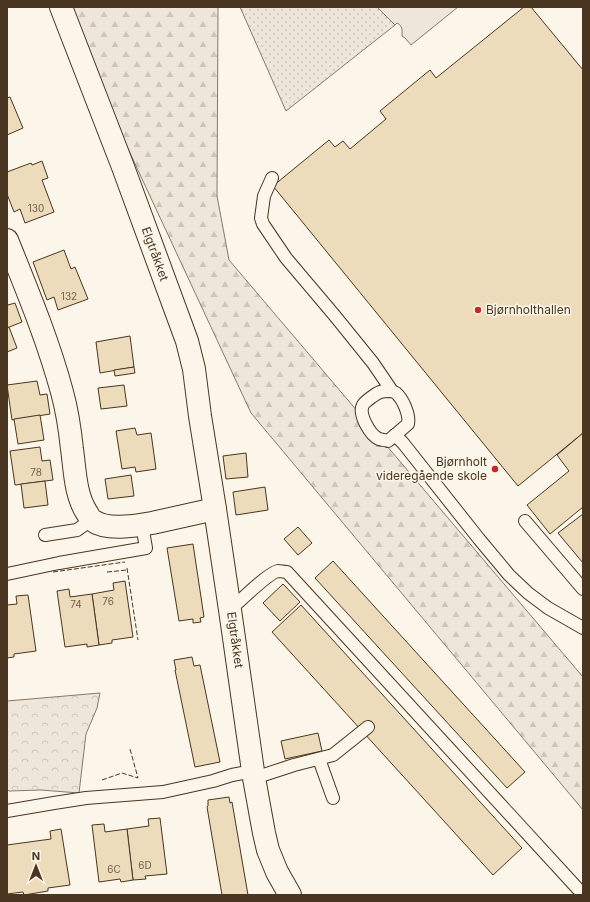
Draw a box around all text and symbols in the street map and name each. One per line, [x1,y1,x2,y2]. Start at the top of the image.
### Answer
house number: 130 [28,202,44,214]
street label: Elgtråkket [139,225,172,283]
house number: 132 [61,290,77,302]
place label: Bjørnholthallen [486,302,571,317]
marker: Bjørnholthallen [473,305,483,315]
place label: Bjørnholt videregående skole [376,454,487,483]
marker: Bjørnholt videregående skole [490,464,500,474]
house number: 78 [30,466,42,478]
house number: 76 [102,595,114,607]
house number: 74 [70,598,82,610]
street label: Elgtråkket [224,611,247,669]
north arrow [16,846,56,886]
text: N [32,849,40,863]
house number: 6D [138,859,152,871]
house number: 6C [107,863,121,875]

